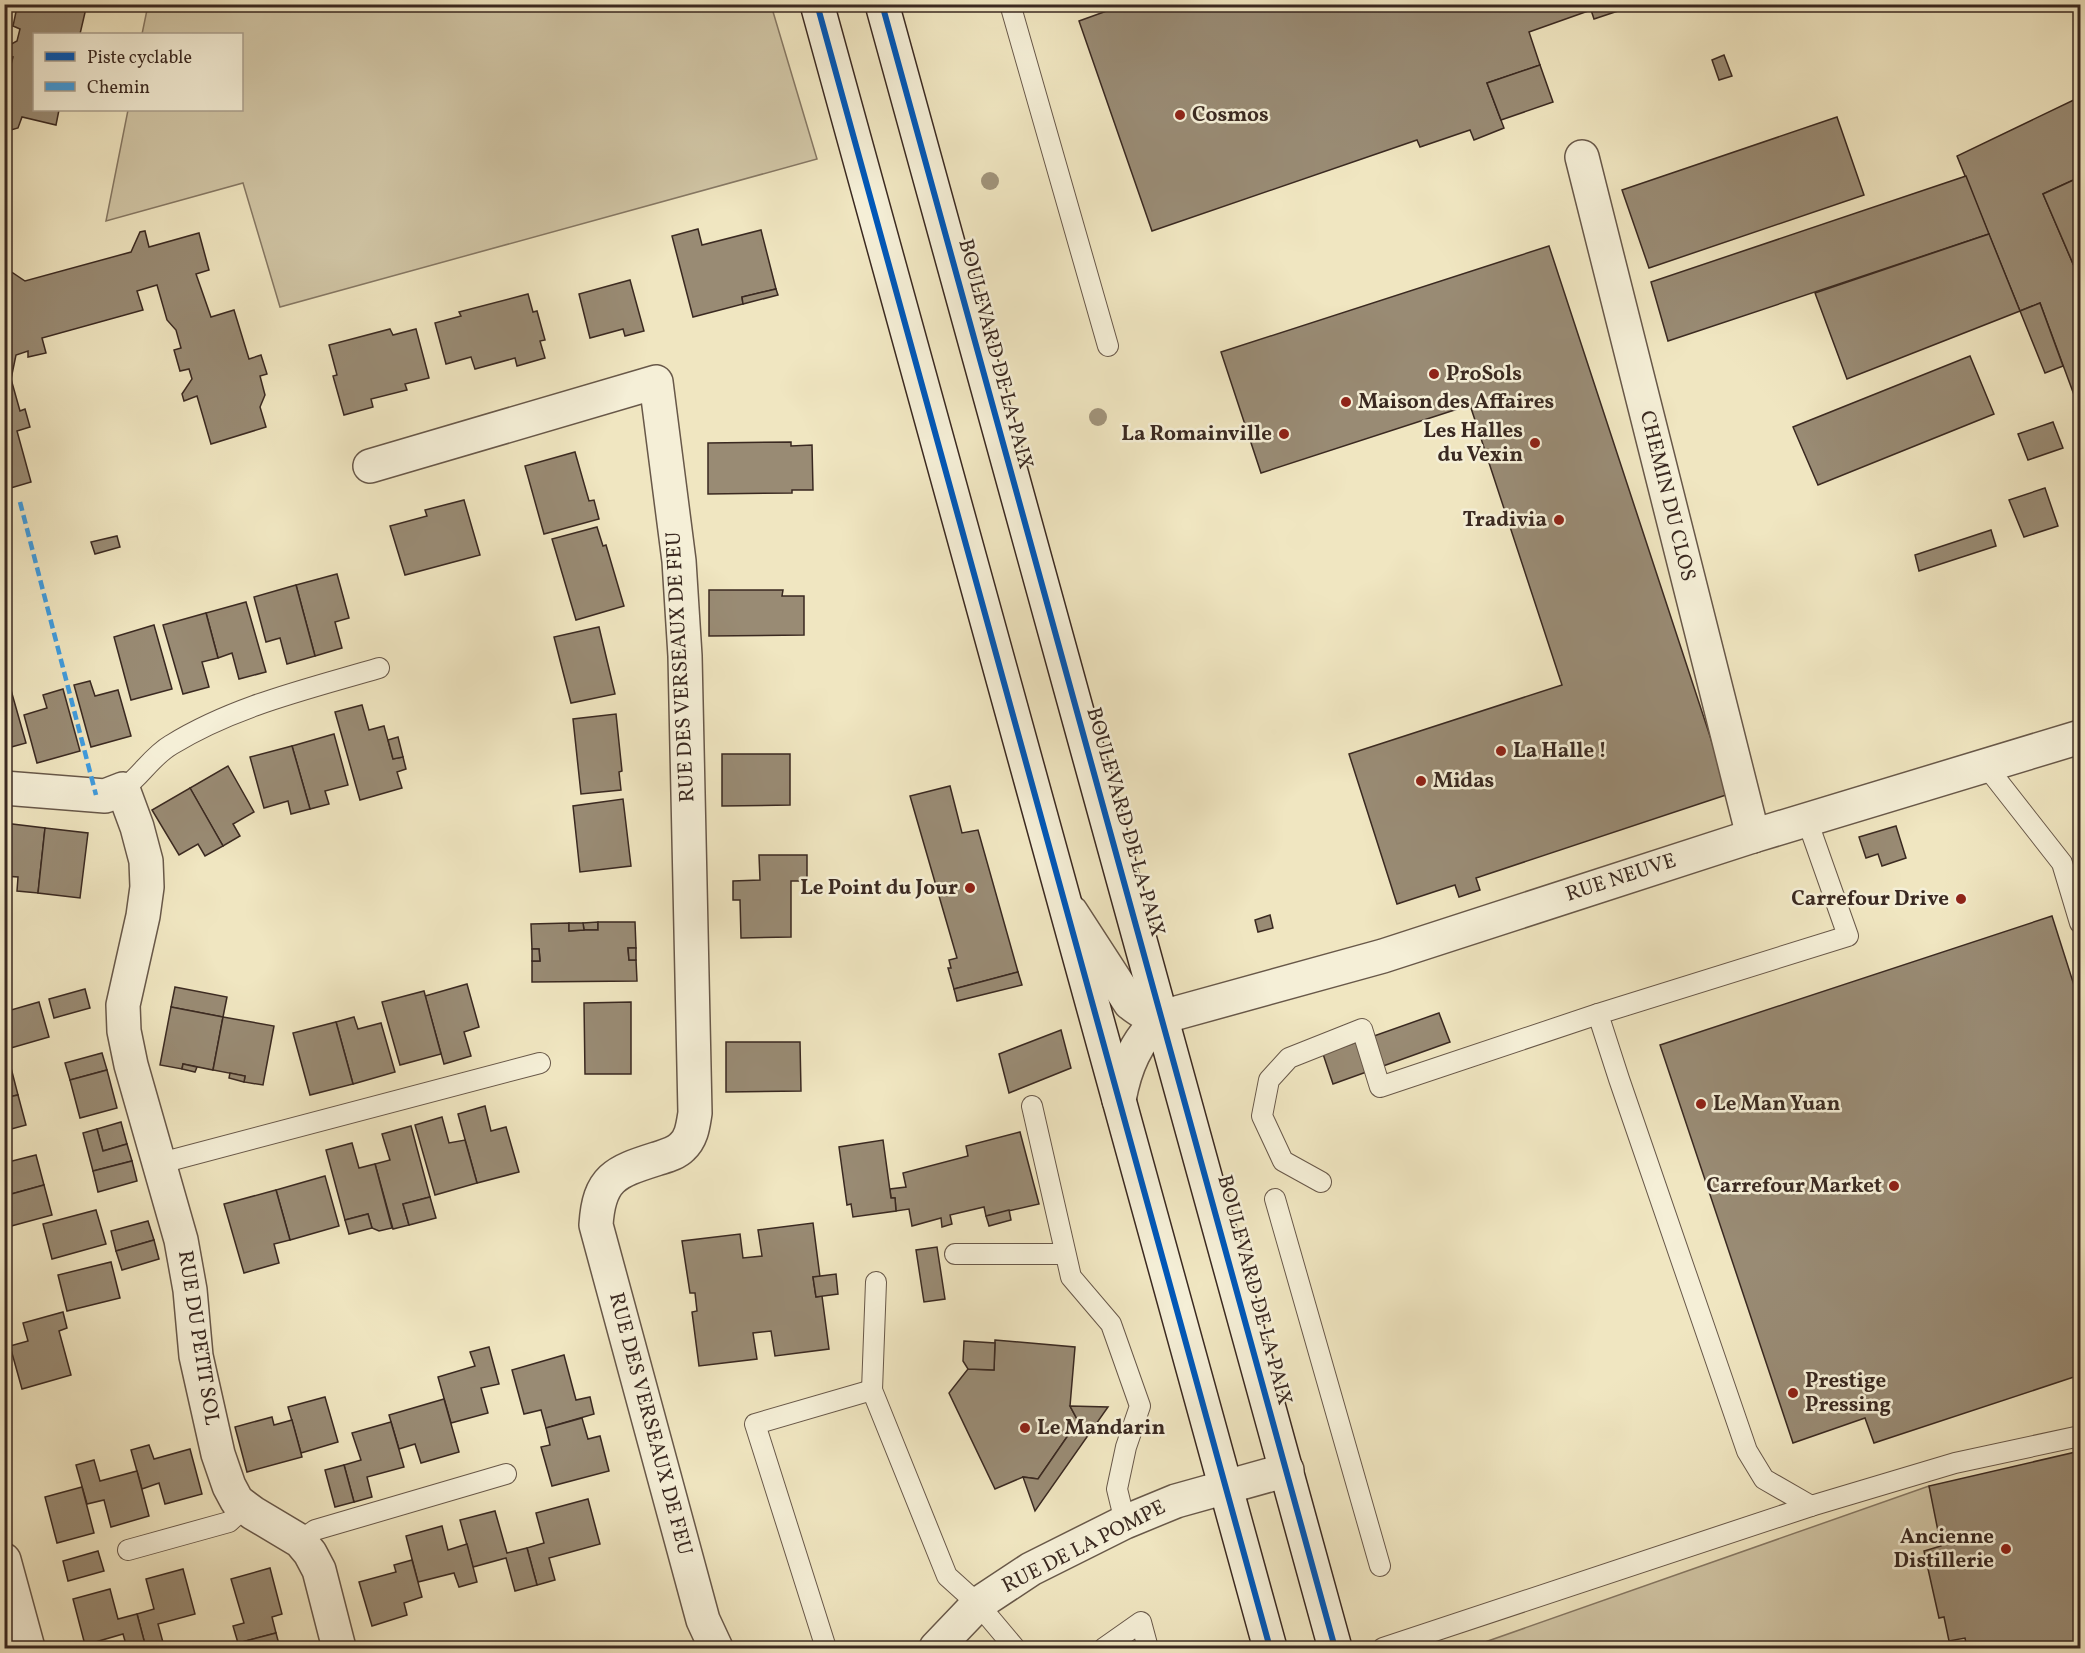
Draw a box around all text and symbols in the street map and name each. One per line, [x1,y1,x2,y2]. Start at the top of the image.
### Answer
legend [33,33,243,111]
text: Piste cyclable [87,46,192,71]
text: Chemin [87,76,150,101]
place label: Cosmos [1192,101,1269,130]
marker: Cosmos [1173,108,1187,122]
street label: BOULEVARD DE LA PAIX [950,236,1040,472]
place label: ProSols [1446,360,1522,389]
marker: ProSols [1427,367,1441,381]
place label: Maison des Affaires [1358,388,1554,417]
marker: Maison des Affaires [1339,395,1353,409]
street label: CHEMIN DU CLOS [1632,408,1702,584]
place label: Les Halles du Vexin [1423,417,1523,470]
place label: La Romainville [1121,420,1272,449]
marker: La Romainville [1277,427,1291,441]
marker: Les Halles du Vexin [1528,436,1542,450]
place label: Tradivia [1462,506,1547,535]
marker: Tradivia [1552,513,1566,527]
street label: RUE DES VERSEAUX DE FEU [659,531,703,803]
street label: BOULEVARD DE LA PAIX [1078,704,1172,940]
place label: La Halle ! [1513,737,1607,766]
marker: La Halle ! [1494,744,1508,758]
place label: Midas [1433,767,1494,796]
marker: Midas [1414,774,1428,788]
street label: RUE NEUVE [1562,846,1680,910]
place label: Le Point du Jour [800,874,958,903]
marker: Le Point du Jour [963,881,977,895]
place label: Carrefour Drive [1791,885,1949,914]
marker: Carrefour Drive [1954,892,1968,906]
place label: Le Man Yuan [1713,1090,1841,1119]
marker: Le Man Yuan [1694,1097,1708,1111]
street label: BOULEVARD DE LA PAIX [1209,1172,1299,1408]
place label: Carrefour Market [1706,1172,1882,1201]
marker: Carrefour Market [1887,1179,1901,1193]
street label: RUE DU PETIT SOL [170,1248,226,1428]
street label: RUE DES VERSEAUX DE FEU [601,1289,699,1559]
place label: Prestige Pressing [1805,1367,1891,1420]
marker: Prestige Pressing [1786,1386,1800,1400]
place label: Le Mandarin [1037,1414,1165,1443]
marker: Le Mandarin [1018,1421,1032,1435]
street label: RUE DE LA POMPE [997,1493,1171,1601]
place label: Ancienne Distillerie [1894,1523,1994,1576]
marker: Ancienne Distillerie [1999,1542,2013,1556]

